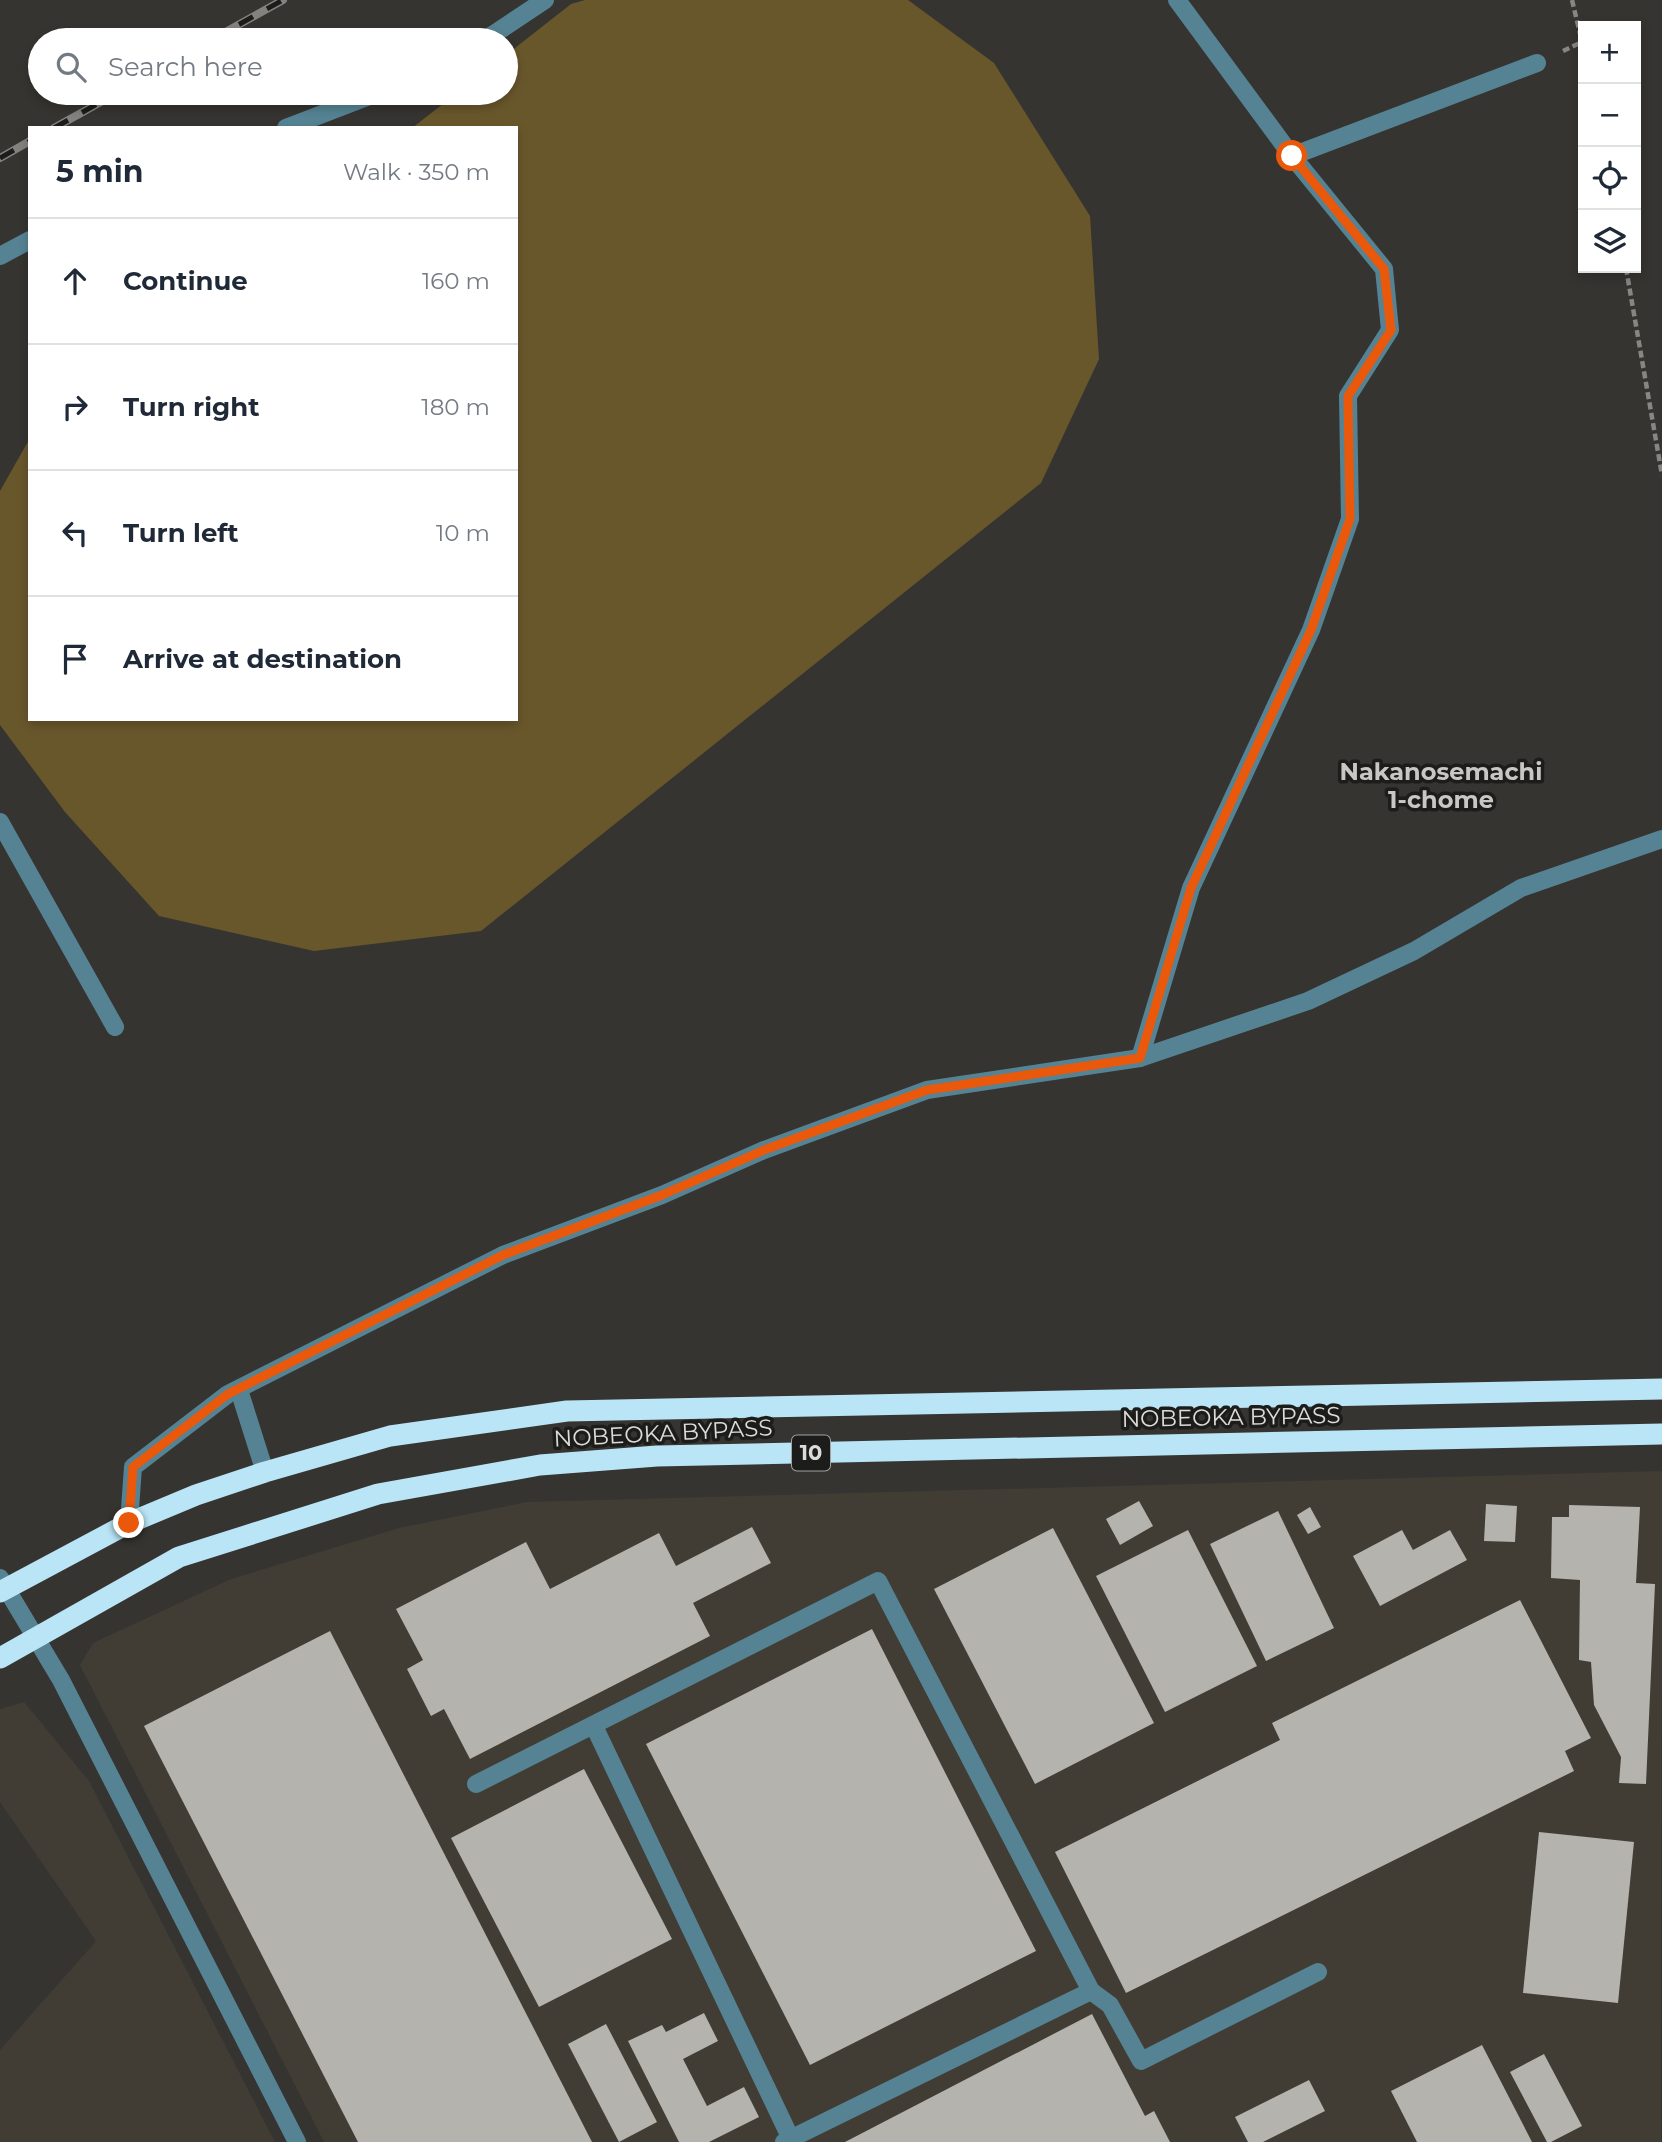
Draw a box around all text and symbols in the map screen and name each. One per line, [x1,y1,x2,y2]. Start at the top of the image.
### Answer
map controls [1578,21,1641,273]
button: + [1578,21,1641,84]
search box [28,28,518,105]
icon: search [52,48,90,86]
text: Search here [108,51,263,83]
button: − [1578,84,1641,147]
route start [1276,140,1307,171]
button: locate [1578,147,1641,210]
text: 5 min [56,153,144,190]
text: Walk · 350 m [343,158,490,186]
button: layers [1578,210,1641,273]
icon: ahead [56,262,94,300]
text: Continue [123,265,248,297]
text: 160 m [422,267,490,295]
icon: right [56,388,94,426]
text: Turn right [123,391,259,423]
text: 180 m [421,393,490,421]
icon: left [56,514,94,552]
text: Turn left [123,517,239,549]
text: 10 m [436,519,490,547]
icon: arrive [56,640,94,678]
text: Arrive at destination [123,643,402,675]
district label: Nakanosemachi 1-chome [1340,757,1542,814]
street label: NOBEOKA BYPASS [1121,1401,1341,1433]
street label: NOBEOKA BYPASS [553,1413,773,1453]
road number: 10 [792,1436,830,1470]
route end [113,1507,144,1538]

